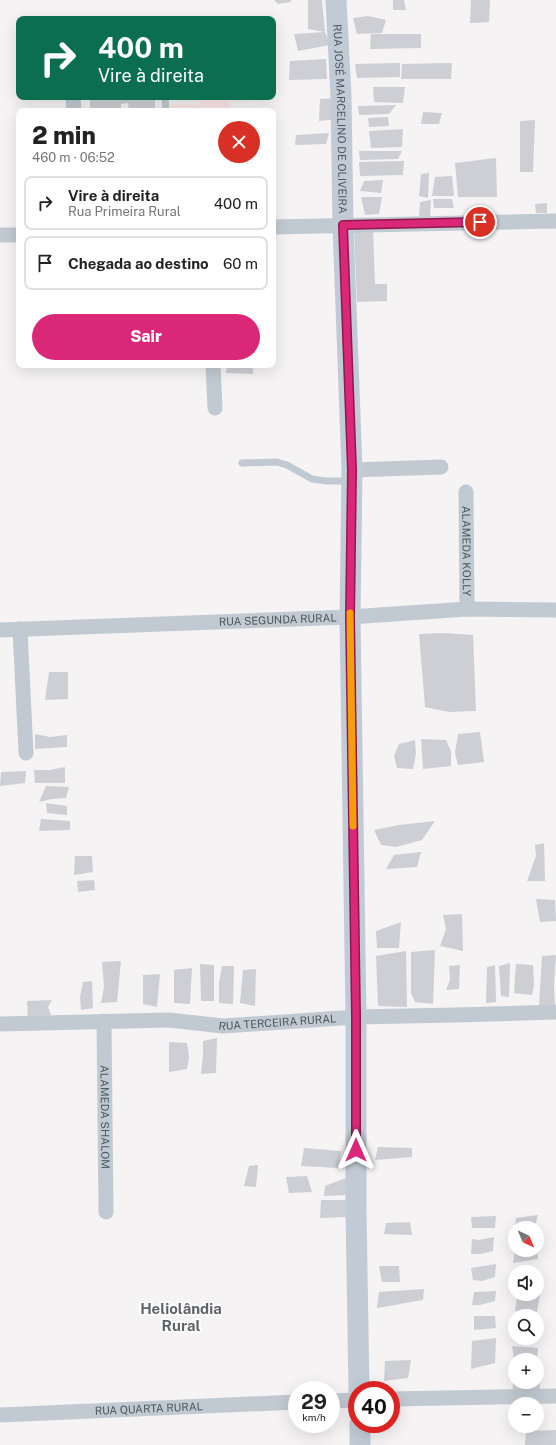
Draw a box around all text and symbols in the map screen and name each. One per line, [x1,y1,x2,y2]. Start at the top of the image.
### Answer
street label: RUA JOSÉ MARCELINO DE OLIVEIRA [331,24,349,214]
text: 400 m [98,31,184,64]
icon: right [32,32,84,84]
text: Vire à direita [98,65,204,86]
text: 2 min [32,121,96,149]
button: close [218,121,260,163]
text: 460 m · 06:52 [32,150,115,165]
text: Vire à direita [68,187,159,204]
icon: right [34,192,56,214]
text: 400 m [214,195,258,212]
text: Rua Primeira Rural [68,204,181,219]
pin [463,205,497,239]
icon: arrive [469,211,491,233]
icon: arrive [34,252,56,274]
text: Chegada ao destino [68,255,209,272]
text: 60 m [223,255,258,272]
button: Sair [32,314,260,360]
street label: ALAMEDA KOLLY [460,506,473,597]
street label: RUA SEGUNDA RURAL [219,611,337,628]
street label: RUA TERCEIRA RURAL [218,1012,337,1032]
street label: ALAMEDA SHALOM [98,1065,112,1169]
position arrow [335,1129,377,1171]
north arrow [508,1221,544,1257]
map controls [508,1221,544,1433]
button: sound [508,1265,544,1301]
district label: Heliolândia Rural [140,1300,222,1334]
button: search [508,1309,544,1345]
button: + [508,1353,544,1389]
speed limit sign: 40 [348,1381,400,1433]
text: 29 [301,1390,327,1414]
button: − [508,1397,544,1433]
street label: RUA QUARTA RURAL [94,1400,203,1417]
text: km/h [302,1411,326,1423]

